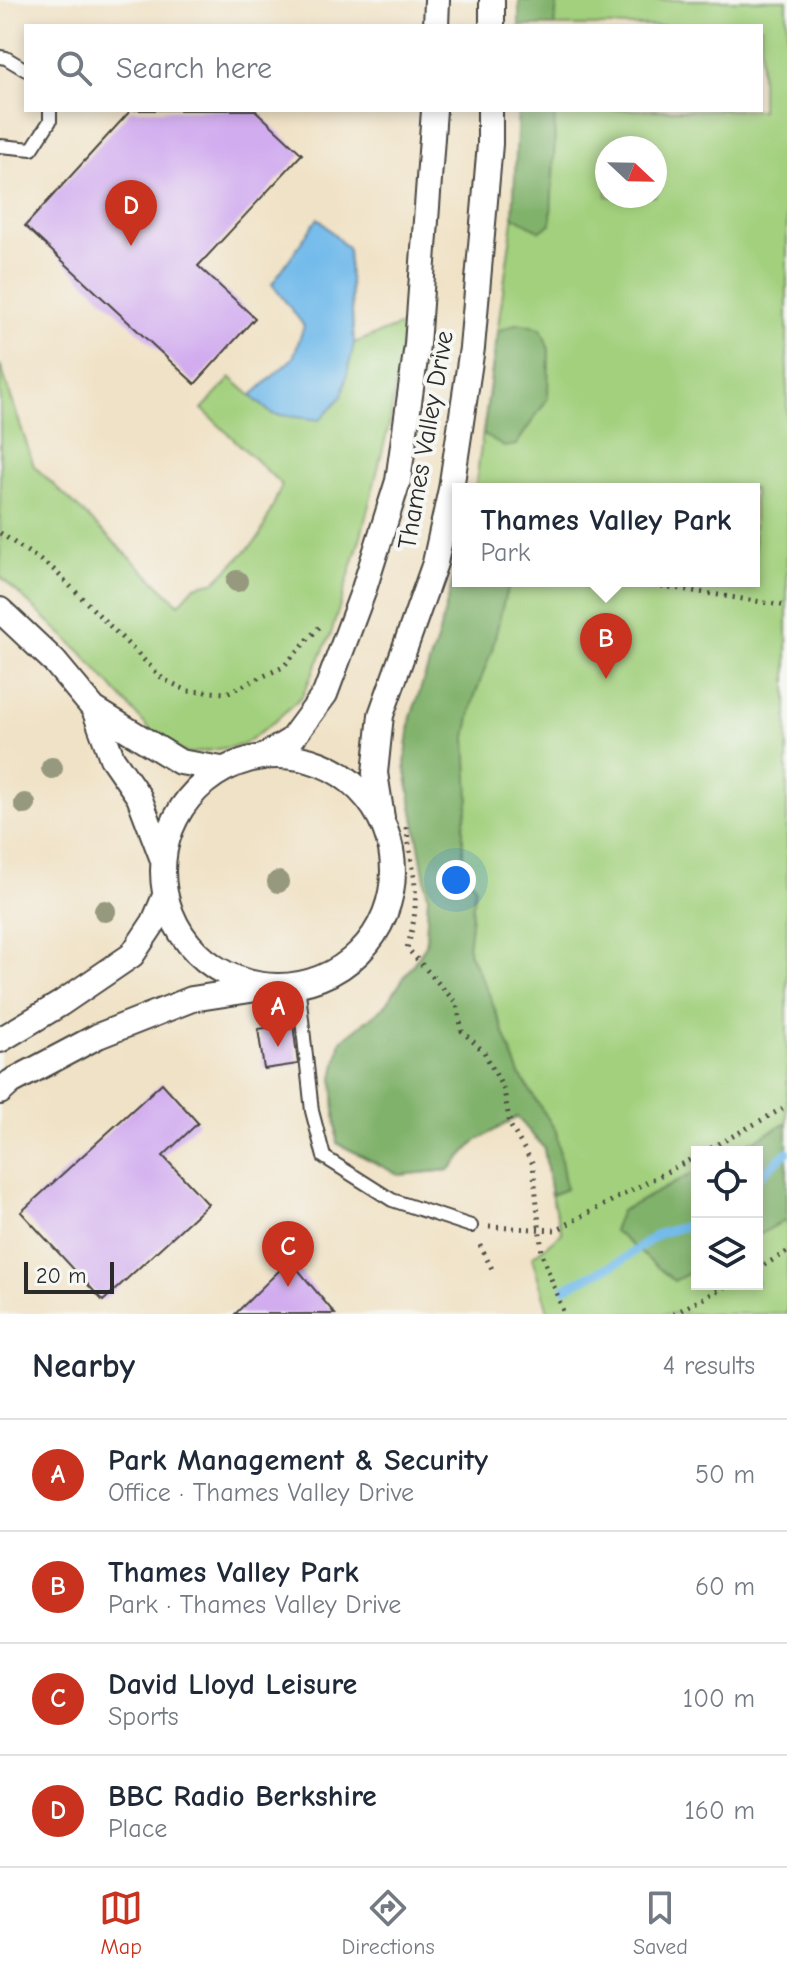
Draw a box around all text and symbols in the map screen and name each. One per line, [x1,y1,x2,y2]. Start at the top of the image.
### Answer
search box [24,24,763,112]
icon: search [52,46,96,90]
text: Search here [116,51,272,86]
north arrow [595,136,667,208]
pin: D [105,180,157,246]
street label: Thames Valley Drive [392,328,460,552]
popup [452,483,760,587]
text: Thames Valley Park [481,503,731,538]
text: Park [481,538,530,568]
pin: B [580,613,632,679]
your location [436,860,476,900]
pin: A [252,981,304,1047]
map controls [691,1146,763,1290]
button: locate [691,1146,763,1218]
button: layers [691,1218,763,1290]
pin: C [262,1221,314,1287]
scale bar [24,1258,114,1294]
text: 20 m [36,1263,86,1289]
text: Nearby [32,1346,135,1386]
text: 4 results [663,1351,755,1381]
text: Park Management & Security [108,1443,488,1478]
text: A [51,1460,65,1490]
text: 50 m [695,1460,755,1490]
text: Office · Thames Valley Drive [108,1478,414,1508]
text: Thames Valley Park [108,1555,359,1590]
text: B [50,1572,66,1602]
text: 60 m [695,1572,755,1602]
text: Park · Thames Valley Drive [108,1590,401,1620]
text: David Lloyd Leisure [108,1667,357,1702]
text: C [50,1684,66,1714]
text: 100 m [683,1684,755,1714]
text: Sports [108,1702,179,1732]
text: BBC Radio Berkshire [108,1779,377,1814]
text: D [50,1796,66,1826]
text: 160 m [685,1796,755,1826]
text: Place [108,1814,167,1844]
tab: Map [99,1886,143,1960]
tab: Directions [342,1886,435,1960]
tab: Saved [633,1886,688,1960]

